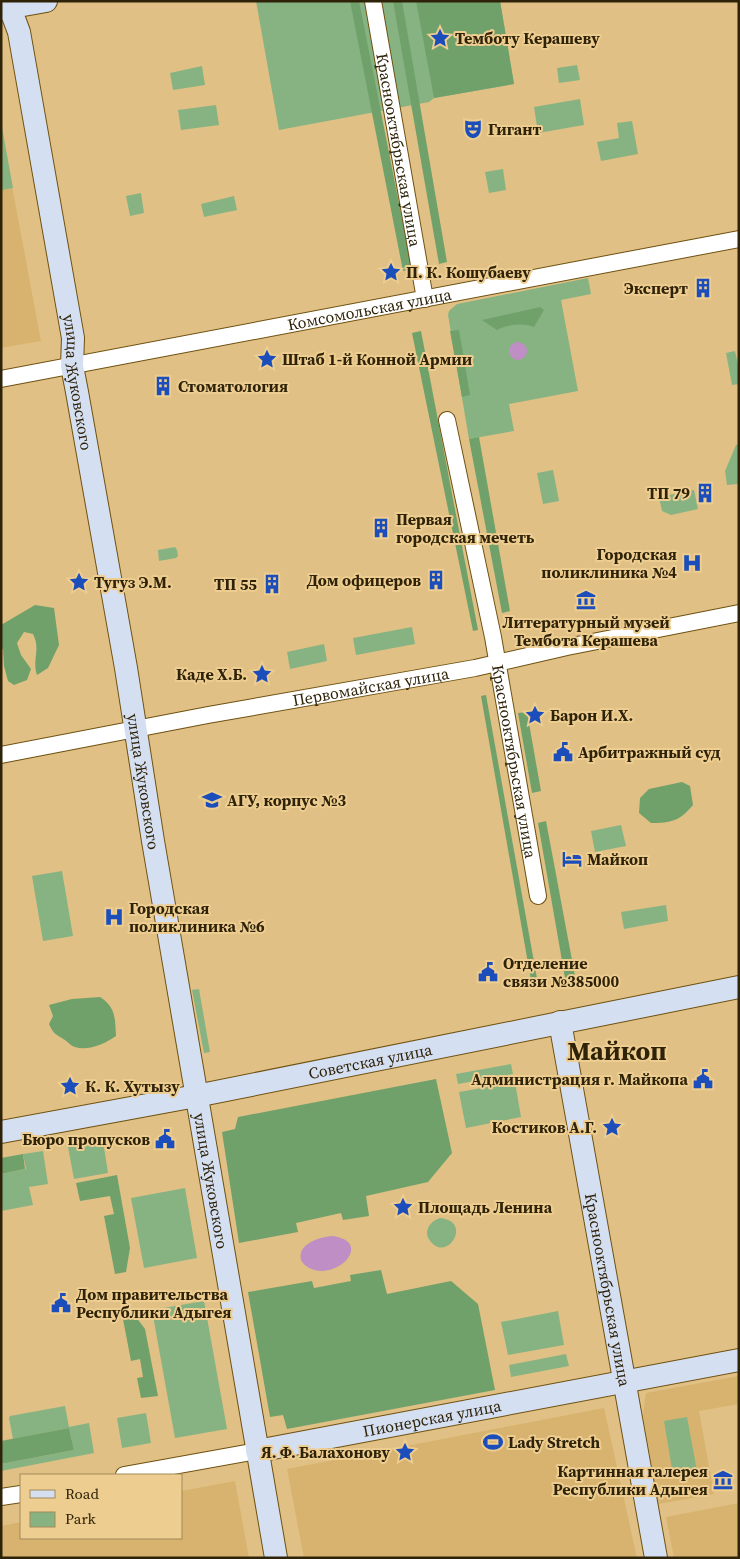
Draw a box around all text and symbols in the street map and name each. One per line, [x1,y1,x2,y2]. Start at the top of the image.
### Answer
place icon: Темботу Керашеву [429,27,451,49]
place label: Темботу Керашеву [455,27,600,49]
street label: Краснооктябрьская улица [371,51,427,249]
theatre icon: Гигант [462,118,484,140]
place label: Гигант [488,118,542,140]
place icon: П. К. Кошубаеву [380,261,402,283]
place label: П. К. Кошубаеву [406,261,531,283]
place label: Эксперт [624,277,688,299]
building icon: Эксперт [692,277,714,299]
street label: Комсомольская улица [286,283,454,335]
street label: улица Жуковского [58,312,98,452]
place icon: Штаб 1-й Конной Армии [256,348,278,370]
place label: Штаб 1-й Конной Армии [282,348,473,370]
building icon: Стоматология [152,375,174,397]
place label: Стоматология [178,375,288,397]
place label: ТП 79 [647,482,690,504]
building icon: ТП 79 [694,482,716,504]
place label: Первая городская мечеть [396,508,535,548]
building icon: Первая городская мечеть [370,517,392,539]
place label: Городская поликлиника №4 [541,543,677,583]
hospital icon: Городская поликлиника №4 [681,552,703,574]
place label: Дом офицеров [307,569,421,591]
building icon: Дом офицеров [425,569,447,591]
place icon: Тугуз Э.М. [68,571,90,593]
place label: Тугуз Э.М. [94,571,172,593]
place label: ТП 55 [214,573,257,595]
building icon: ТП 55 [261,573,283,595]
museum icon: Литературный музей Тембота Керашева [575,589,597,611]
place label: Литературный музей Тембота Керашева [502,611,670,651]
street label: Первомайская улица [291,662,451,711]
place label: Каде Х.Б. [176,663,247,685]
place icon: Каде Х.Б. [251,663,273,685]
street label: Краснооктябрьская улица [487,663,542,861]
place icon: Барон И.Х. [524,704,546,726]
place label: Барон И.Х. [550,704,633,726]
street label: улица Жуковского [122,712,165,851]
public building icon: Арбитражный суд [552,741,574,763]
place label: Арбитражный суд [578,741,721,763]
school or university icon: АГУ, корпус №3 [201,789,223,811]
place label: АГУ, корпус №3 [227,789,347,811]
hotel icon: Майкоп [561,848,583,870]
place label: Майкоп [587,848,648,870]
place label: Городская поликлиника №6 [129,897,265,937]
hospital icon: Городская поликлиника №6 [103,906,125,928]
place label: Отделение связи №385000 [503,952,619,992]
public building icon: Отделение связи №385000 [477,961,499,983]
district label: Майкоп [567,1033,667,1069]
street label: Советская улица [306,1038,435,1084]
place label: Администрация г. Майкопа [471,1068,688,1090]
public building icon: Администрация г. Майкопа [692,1068,714,1090]
place icon: К. К. Хутызу [59,1075,81,1097]
place label: К. К. Хутызу [85,1075,180,1097]
street label: улица Жуковского [189,1111,234,1251]
place label: Костиков А.Г. [491,1116,597,1138]
place icon: Костиков А.Г. [601,1116,623,1138]
place label: Бюро пропусков [22,1128,150,1150]
public building icon: Бюро пропусков [154,1128,176,1150]
street label: Краснооктябрьская улица [580,1191,636,1389]
place icon: Площадь Ленина [392,1196,414,1218]
place label: Площадь Ленина [418,1196,553,1218]
place label: Дом правительства Республики Адыгея [76,1283,231,1323]
public building icon: Дом правительства Республики Адыгея [50,1292,72,1314]
street label: Пионерская улица [361,1394,504,1442]
sports icon: Lady Stretch [482,1431,504,1453]
place label: Lady Stretch [508,1431,600,1453]
place label: Я. Ф. Балахонову [261,1441,390,1463]
place icon: Я. Ф. Балахонову [394,1441,416,1463]
place label: Картинная галерея Республики Адыгея [553,1460,708,1500]
museum icon: Картинная галерея Республики Адыгея [712,1469,734,1491]
legend [20,1474,182,1539]
text: Road [65,1483,99,1504]
text: Park [65,1508,97,1529]

